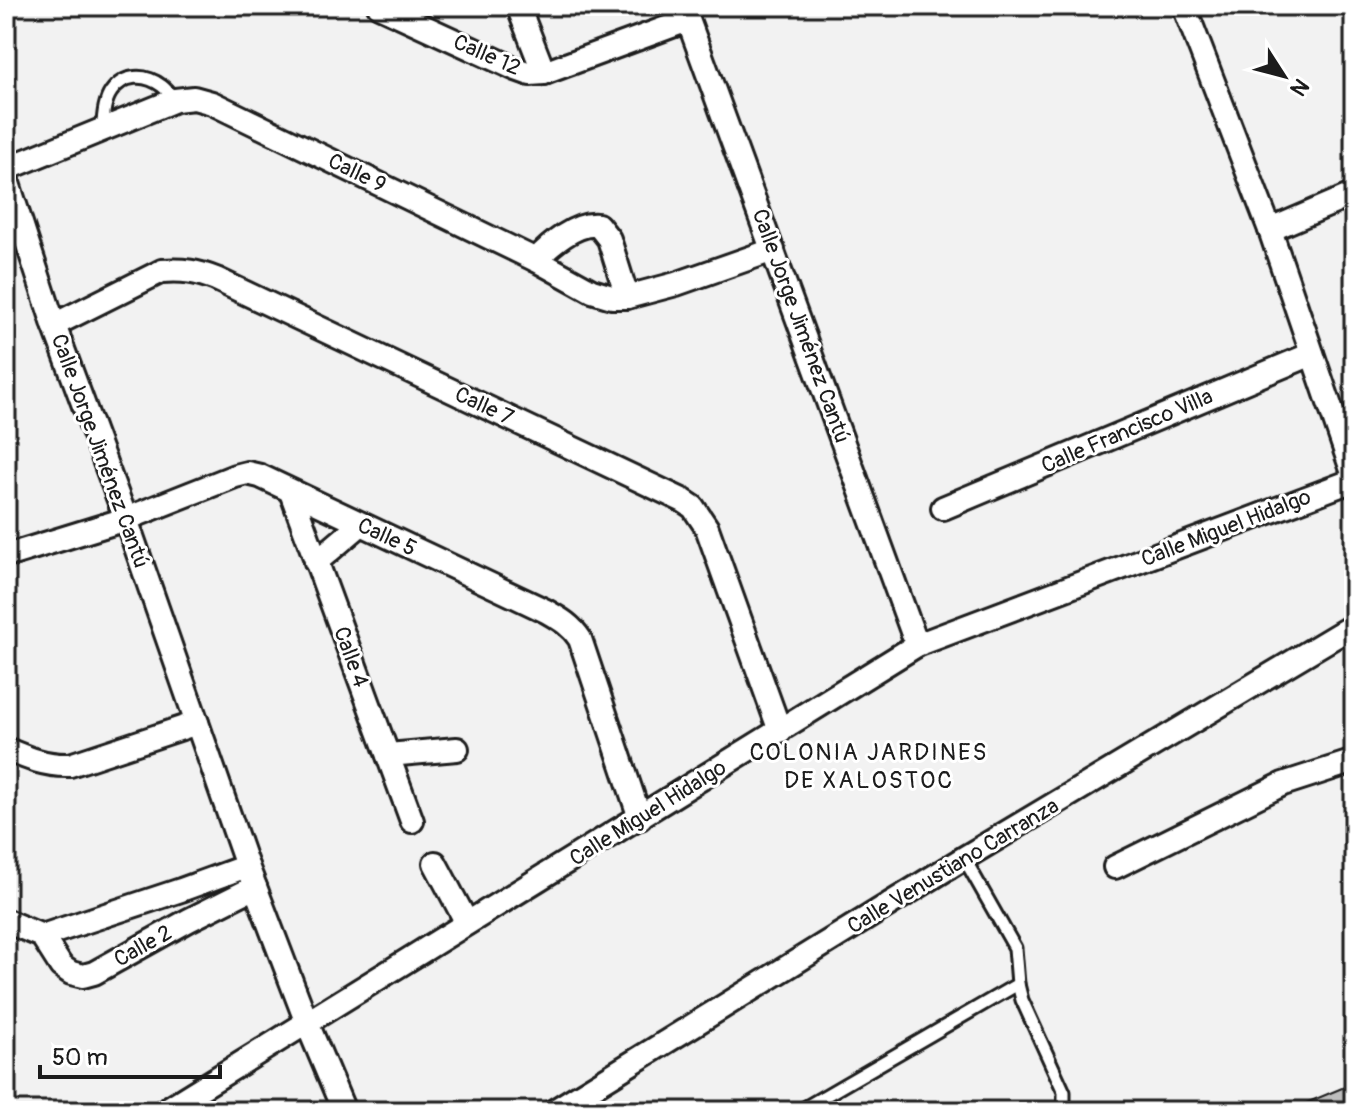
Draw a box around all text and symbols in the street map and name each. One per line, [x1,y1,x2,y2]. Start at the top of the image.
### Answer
street label: Calle 12 [449,28,525,82]
north arrow [1244,36,1324,116]
text: N [1284,73,1315,102]
street label: Calle 9 [323,147,391,199]
street label: Calle Jorge Jiménez Cantú [746,205,856,447]
street label: Calle Jorge Jiménez Cantú [45,330,155,572]
street label: Calle 7 [450,380,518,432]
street label: Calle Francisco Villa [1037,382,1217,480]
street label: Calle Miguel Hidalgo [1137,483,1315,573]
street label: Calle 5 [353,511,421,563]
street label: Calle 4 [327,623,375,691]
district label: COLONIA JARDINES DE XALOSTOC [749,738,989,795]
street label: Calle Miguel Hidalgo [564,753,732,872]
street label: Calle Venustiano Carranza [842,792,1064,940]
street label: Calle 2 [109,919,177,973]
scale bar [40,1029,220,1079]
text: 50 m [52,1043,108,1072]

